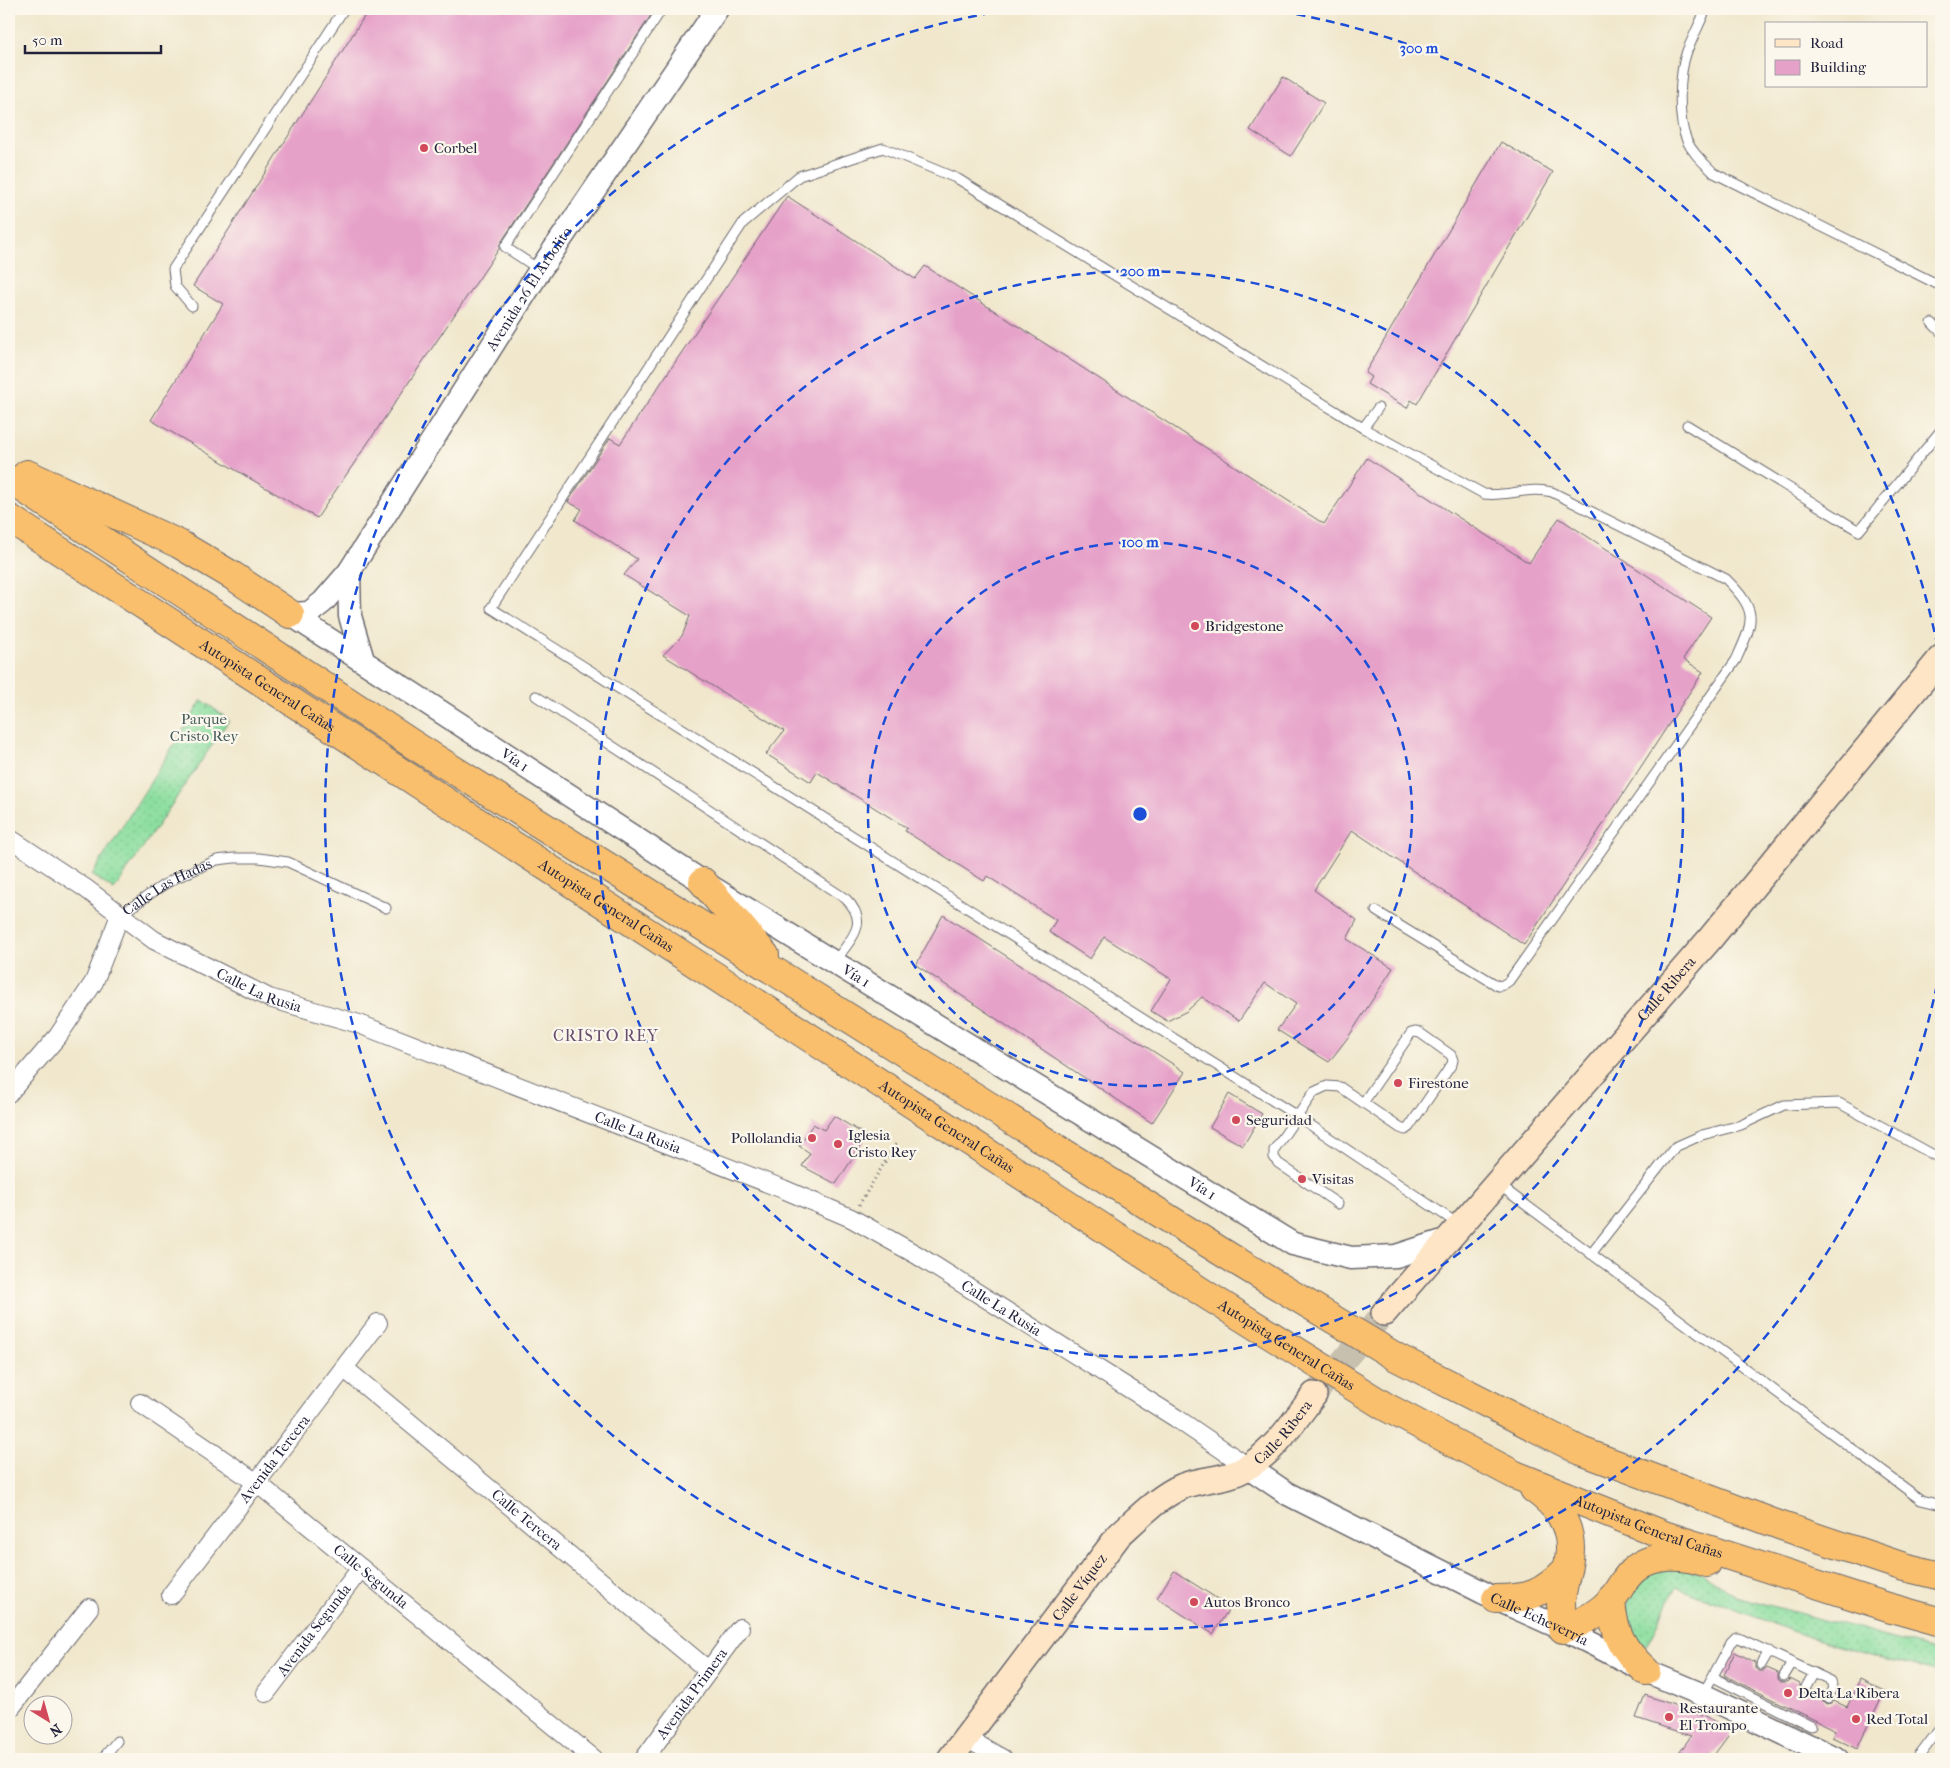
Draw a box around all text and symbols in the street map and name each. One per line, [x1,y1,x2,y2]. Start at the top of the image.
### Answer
scale bar [25,22,161,54]
legend [1765,22,1928,88]
text: 50 m [32,31,63,49]
text: Road [1810,34,1844,52]
text: 300 m [1400,39,1439,57]
text: Building [1810,58,1867,76]
place label: Corbel [434,139,477,157]
marker: Corbel [418,142,430,154]
street label: Avenida 26 El Arbolito [482,223,576,355]
text: 200 m [1120,262,1160,280]
text: 100 m [1121,533,1159,551]
place label: Bridgestone [1205,617,1284,635]
marker: Bridgestone [1189,620,1201,632]
street label: Autopista General Cañas [196,635,339,736]
park label: Parque Cristo Rey [170,710,239,745]
street label: Vía 1 [497,744,532,775]
centre of rings [1131,805,1149,823]
street label: Calle Las Hadas [119,854,215,920]
street label: Autopista General Cañas [534,855,678,956]
street label: Calle Ribera [1634,952,1700,1025]
street label: Vía 1 [838,960,873,991]
street label: Calle La Rusia [213,964,305,1016]
district label: CRISTO REY [553,1026,659,1045]
place label: Firestone [1408,1074,1469,1092]
street label: Autopista General Cañas [875,1076,1018,1177]
marker: Firestone [1392,1077,1404,1089]
street label: Calle La Rusia [592,1108,685,1158]
place label: Seguridad [1246,1111,1313,1129]
marker: Seguridad [1230,1114,1242,1126]
place label: Iglesia Cristo Rey [848,1126,917,1161]
place label: Pollolandia [731,1129,803,1147]
marker: Pollolandia [806,1132,818,1144]
marker: Iglesia Cristo Rey [832,1138,844,1150]
place label: Visitas [1311,1170,1354,1188]
street label: Vía 1 [1184,1172,1219,1204]
marker: Visitas [1296,1173,1308,1185]
street label: Calle La Rusia [958,1276,1046,1341]
street label: Autopista General Cañas [1214,1295,1359,1395]
street label: Calle Ribera [1250,1396,1316,1469]
street label: Avenida Tercera [235,1411,314,1507]
street label: Calle Tercera [488,1485,566,1555]
street label: Autopista General Cañas [1570,1490,1726,1562]
street label: Calle Segunda [330,1540,413,1613]
street label: Calle Víquez [1048,1550,1111,1625]
street label: Avenida Segunda [272,1580,355,1681]
street label: Calle Echeverría [1487,1589,1592,1650]
place label: Autos Bronco [1203,1593,1291,1611]
marker: Autos Bronco [1188,1596,1200,1608]
street label: Avenida Primera [652,1644,732,1744]
place label: Delta La Ribera [1798,1684,1900,1702]
marker: Delta La Ribera [1782,1687,1794,1699]
north arrow [22,1696,72,1746]
place label: Restaurante El Trompo [1679,1699,1759,1734]
place label: Red Total [1866,1710,1928,1728]
marker: Restaurante El Trompo [1663,1711,1675,1723]
marker: Red Total [1850,1713,1862,1725]
text: N [46,1720,65,1740]

